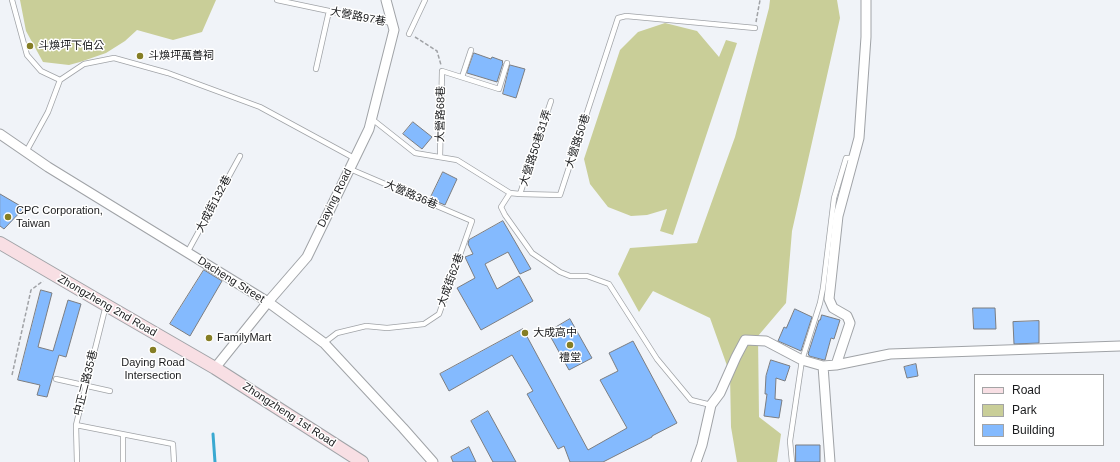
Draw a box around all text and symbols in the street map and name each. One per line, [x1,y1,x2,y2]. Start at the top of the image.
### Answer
street label: 大營路97巷 [329,5,387,29]
place label: 斗煥坪下伯公 [38,39,104,53]
marker: 斗煥坪下伯公 [25,41,35,51]
place label: 斗煥坪萬善祠 [148,49,214,63]
marker: 斗煥坪萬善祠 [135,51,145,61]
street label: 大營路68巷 [434,86,448,142]
street label: 大營路50巷31弄 [517,108,555,188]
street label: 大營路50巷 [563,112,593,170]
street label: Daying Road [315,167,355,229]
street label: 大成街132巷 [194,173,234,235]
street label: 大營路36巷 [383,178,439,212]
place label: CPC Corporation, Taiwan [16,204,103,230]
marker: CPC Corporation, Taiwan [3,212,13,222]
street label: 大成街62巷 [435,251,467,309]
street label: Dacheng Street [195,254,267,306]
street label: Zhongzheng 2nd Road [55,272,159,340]
place label: 大成高中 [533,326,577,340]
marker: 大成高中 [520,328,530,338]
place label: FamilyMart [217,331,271,345]
marker: FamilyMart [204,333,214,343]
marker: 禮堂 [565,340,575,350]
marker: Daying Road Intersection [148,345,158,355]
street label: 中正二路35巷 [71,349,101,417]
place label: 禮堂 [559,351,581,365]
place label: Daying Road Intersection [121,356,185,382]
legend [974,374,1104,446]
street label: Zhongzheng 1st Road [240,380,338,450]
text: Road [1012,383,1041,397]
text: Park [1012,403,1037,417]
text: Building [1012,423,1055,437]

